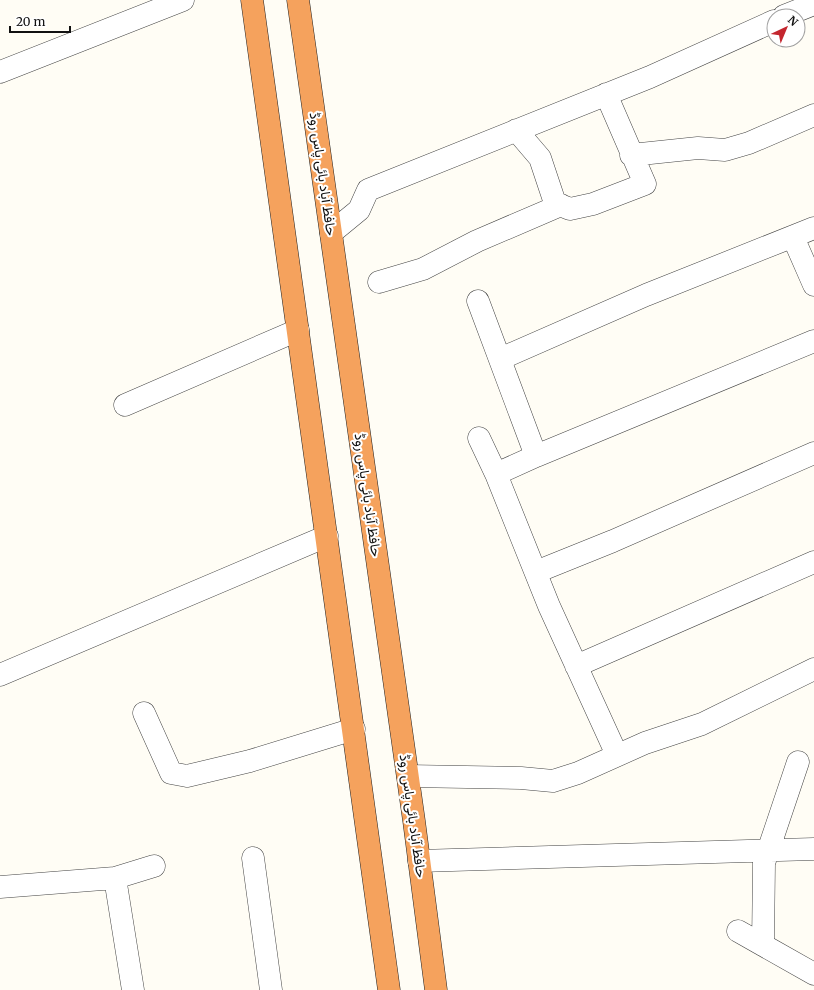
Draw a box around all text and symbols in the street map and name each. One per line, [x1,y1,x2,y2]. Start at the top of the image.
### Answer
scale bar [10,8,70,34]
north arrow [766,8,806,48]
text: N [785,13,801,29]
text: 20 m [16,14,45,29]
street label: حافظ آباد بائی پاس روڈ [304,111,341,237]
street label: حافظ آباد بائی پاس روڈ [349,432,386,558]
street label: حافظ آباد بائی پاس روڈ [394,753,431,879]

